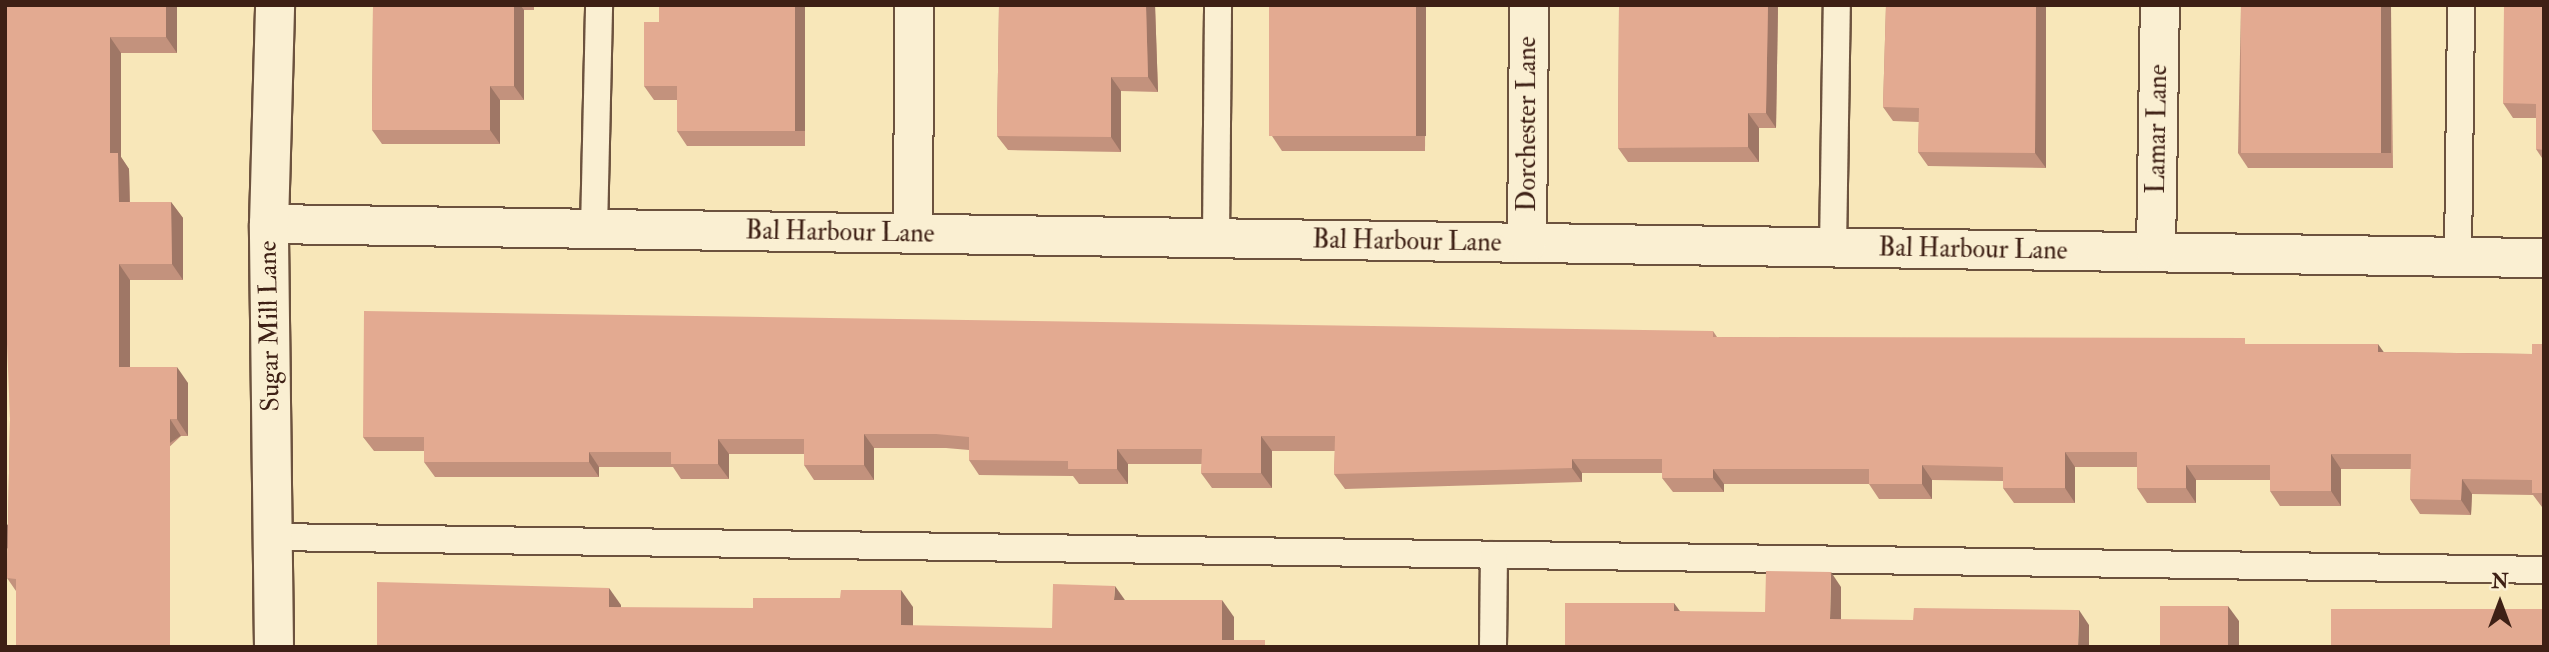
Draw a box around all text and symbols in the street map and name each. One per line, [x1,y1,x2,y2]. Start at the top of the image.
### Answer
street label: Dorchester Lane [1512,36,1544,212]
street label: Lamar Lane [2141,64,2175,194]
street label: Bal Harbour Lane [745,216,935,250]
street label: Bal Harbour Lane [1312,225,1502,259]
street label: Bal Harbour Lane [1878,233,2068,267]
street label: Sugar Mill Lane [253,240,287,412]
north arrow [2465,568,2535,638]
text: N [2491,570,2509,594]

